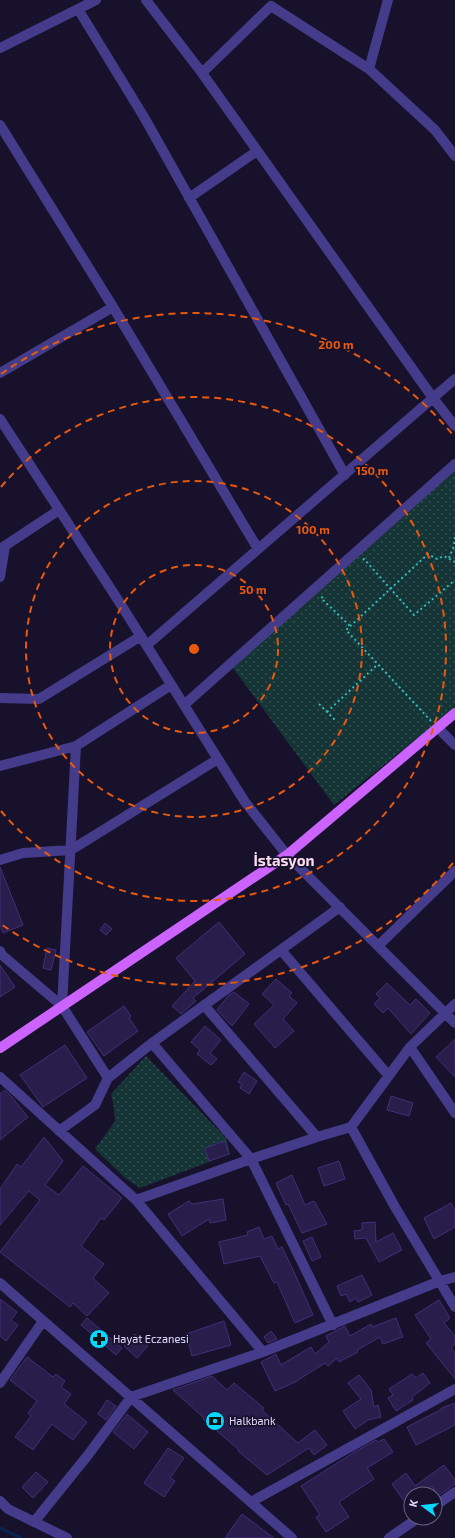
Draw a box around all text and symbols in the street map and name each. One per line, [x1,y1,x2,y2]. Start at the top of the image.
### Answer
text: 200 m [318,337,354,351]
text: 150 m [356,463,388,477]
text: 100 m [296,522,330,536]
text: 50 m [239,582,267,596]
centre of rings [187,642,201,656]
district label: İstasyon [253,851,315,870]
pharmacy icon: Hayat Eczanesi [88,1328,110,1350]
place label: Hayat Eczanesi [113,1332,189,1345]
bank icon: Halkbank [204,1410,226,1432]
place label: Halkbank [229,1414,276,1427]
north arrow [403,1486,443,1526]
text: K [406,1498,420,1508]

